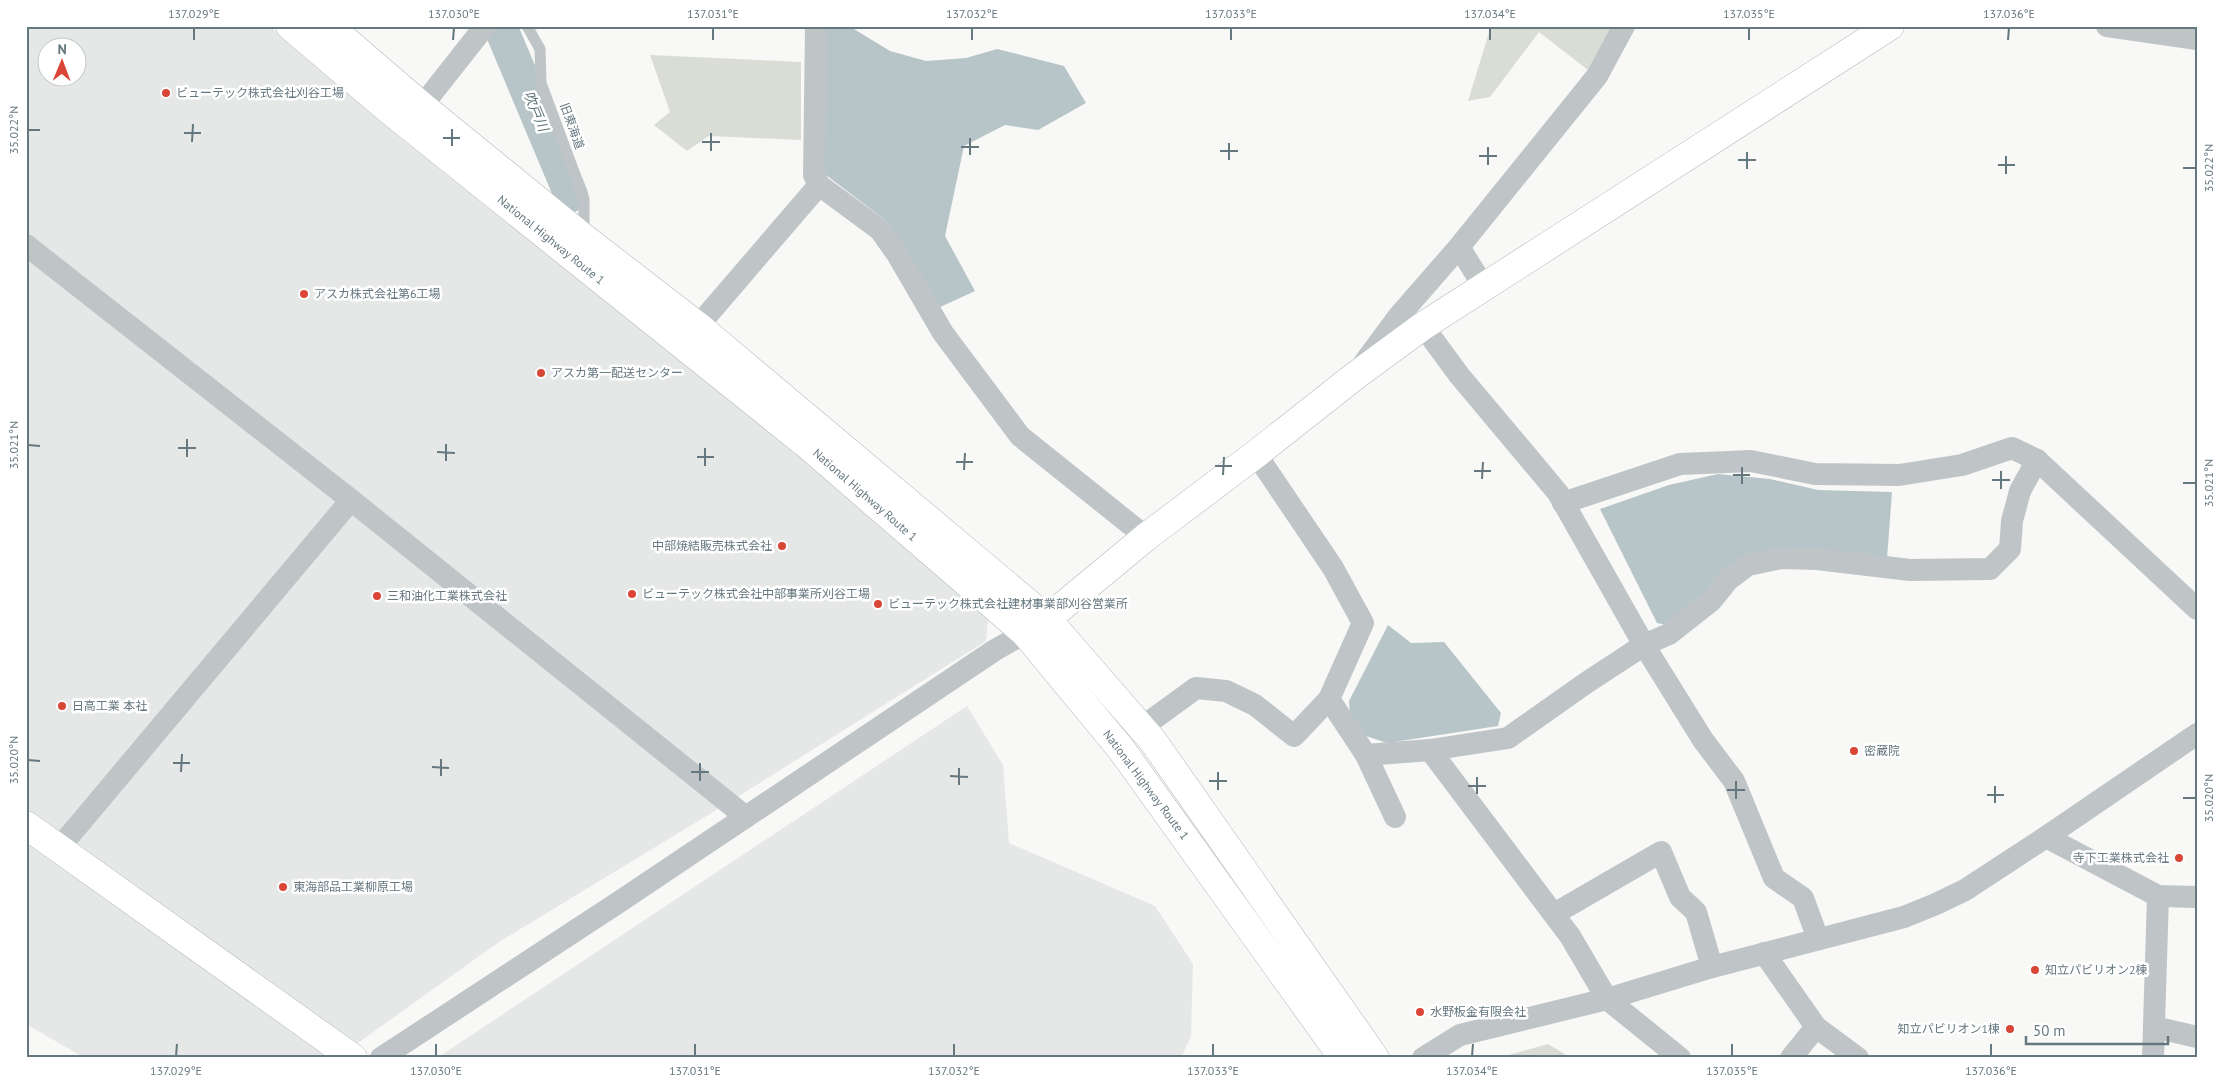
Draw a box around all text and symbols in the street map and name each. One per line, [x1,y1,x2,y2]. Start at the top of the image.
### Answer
text: 137.029°E [168,6,220,21]
text: 137.030°E [428,6,480,21]
text: 137.031°E [687,6,739,21]
text: 137.032°E [946,6,998,21]
text: 137.033°E [1205,6,1257,21]
text: 137.034°E [1464,6,1516,21]
text: 137.035°E [1723,6,1775,21]
text: 137.036°E [1983,6,2035,21]
north arrow [38,38,88,88]
text: N [57,40,67,58]
place label: ビューテック株式会社刈谷工場 [176,85,344,100]
marker: ビューテック株式会社刈谷工場 [160,87,172,99]
water label: 吹戸川 [520,88,553,136]
street label: 旧東海道 [557,101,588,151]
text: 35.022°N [6,106,21,154]
text: 35.022°N [2201,144,2216,192]
street label: National Highway Route 1 [495,192,608,287]
place label: アスカ株式会社第6工場 [314,286,441,301]
marker: アスカ株式会社第6工場 [298,288,310,300]
place label: アスカ第一配送センター [551,365,683,380]
marker: アスカ第一配送センター [535,367,547,379]
text: 35.021°N [6,421,21,469]
street label: National Highway Route 1 [810,445,921,544]
text: 35.021°N [2201,459,2216,507]
place label: 中部焼結販売株式会社 [652,538,772,553]
marker: 中部焼結販売株式会社 [776,540,788,552]
place label: ビューテック株式会社中部事業所刈谷工場 [642,586,870,601]
place label: 三和油化工業株式会社 [387,588,507,603]
marker: ビューテック株式会社中部事業所刈谷工場 [626,588,638,600]
marker: 三和油化工業株式会社 [371,590,383,602]
place label: ビューテック株式会社建材事業部刈谷営業所 [888,596,1128,611]
marker: ビューテック株式会社建材事業部刈谷営業所 [872,598,884,610]
place label: 日高工業 本社 [72,698,147,713]
marker: 日高工業 本社 [56,700,68,712]
street label: National Highway Route 1 [1100,727,1193,843]
text: 35.020°N [6,736,21,784]
place label: 密蔵院 [1864,743,1900,758]
marker: 密蔵院 [1848,745,1860,757]
text: 35.020°N [2201,774,2216,822]
place label: 寺下工業株式会社 [2073,850,2169,865]
marker: 寺下工業株式会社 [2173,852,2185,864]
place label: 東海部品工業柳原工場 [293,879,413,894]
marker: 東海部品工業柳原工場 [277,881,289,893]
place label: 知立パビリオン2棟 [2045,962,2148,977]
marker: 知立パビリオン2棟 [2029,964,2041,976]
place label: 水野板金有限会社 [1430,1004,1526,1019]
marker: 水野板金有限会社 [1414,1006,1426,1018]
scale bar [2026,1014,2168,1046]
place label: 知立パビリオン1棟 [1897,1021,2000,1036]
text: 50 m [2033,1021,2066,1040]
marker: 知立パビリオン1棟 [2004,1023,2016,1035]
text: 137.029°E [150,1063,202,1078]
text: 137.030°E [410,1063,462,1078]
text: 137.031°E [669,1063,721,1078]
text: 137.032°E [928,1063,980,1078]
text: 137.033°E [1187,1063,1239,1078]
text: 137.034°E [1446,1063,1498,1078]
text: 137.035°E [1706,1063,1758,1078]
text: 137.036°E [1965,1063,2017,1078]

